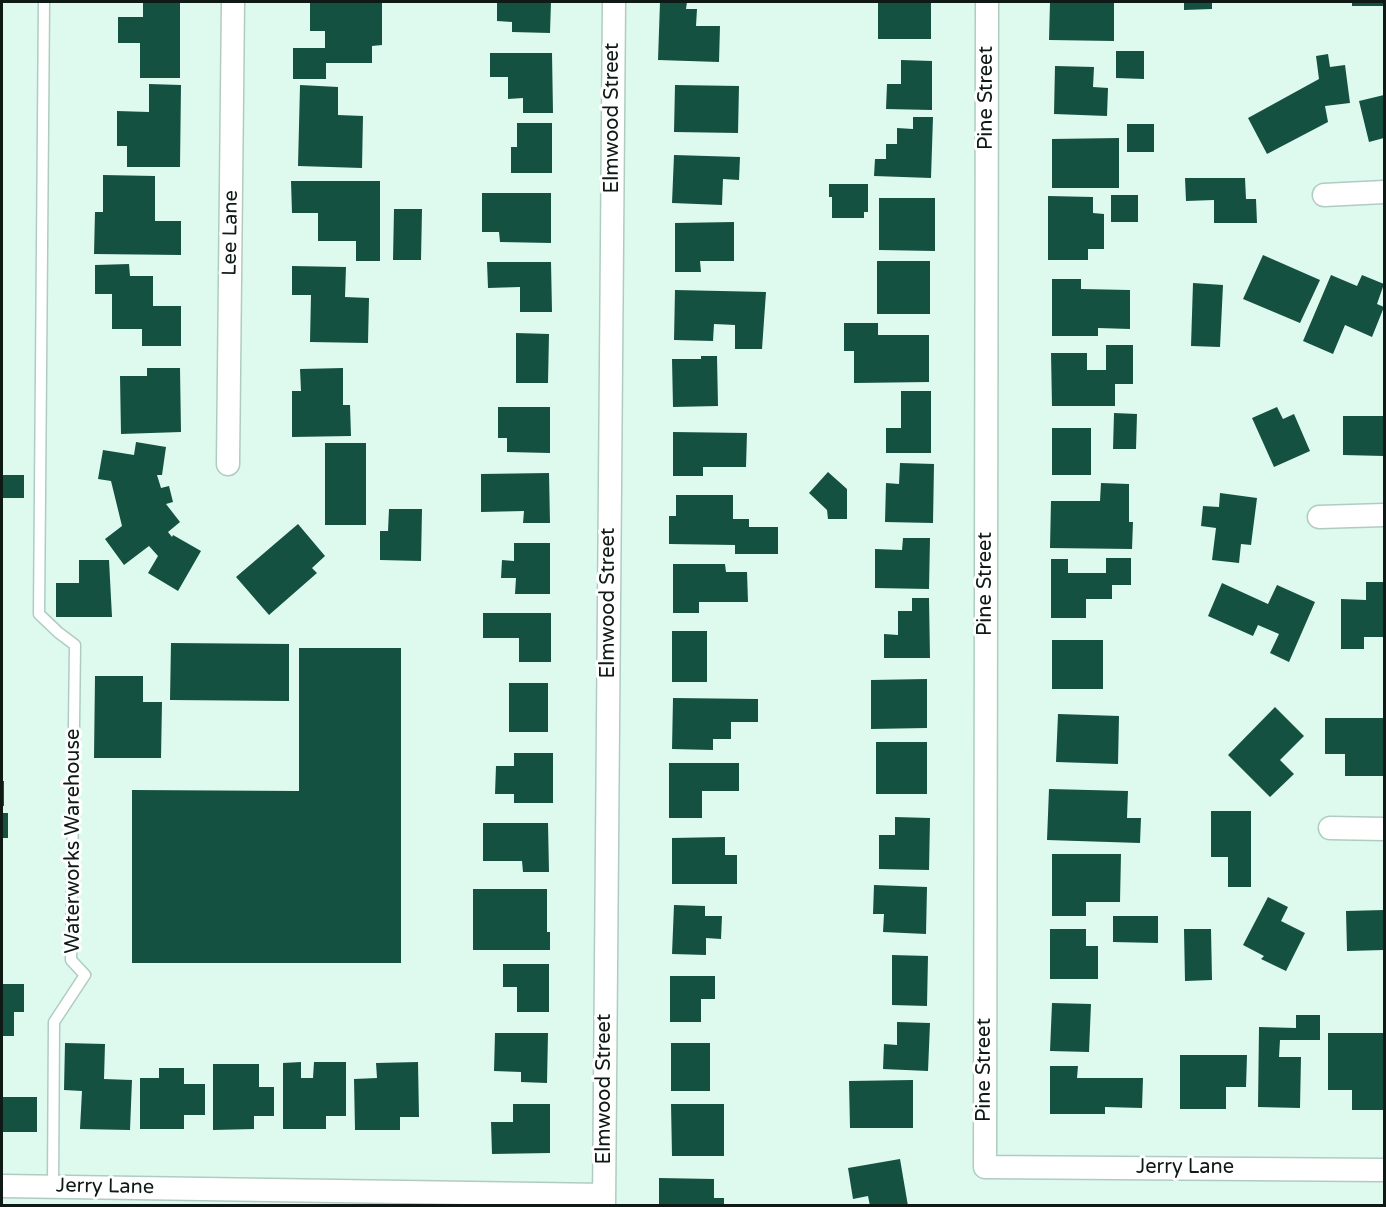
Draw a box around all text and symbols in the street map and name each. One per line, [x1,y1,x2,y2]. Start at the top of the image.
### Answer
street label: Elmwood Street [601,43,625,193]
street label: Pine Street [975,46,999,150]
street label: Lee Lane [218,190,244,276]
street label: Elmwood Street [597,528,621,678]
street label: Pine Street [974,532,998,636]
street label: Waterworks Warehouse [62,729,86,953]
street label: Elmwood Street [593,1014,617,1164]
street label: Pine Street [973,1018,997,1122]
street label: Jerry Lane [1136,1156,1234,1180]
street label: Jerry Lane [56,1174,154,1200]

